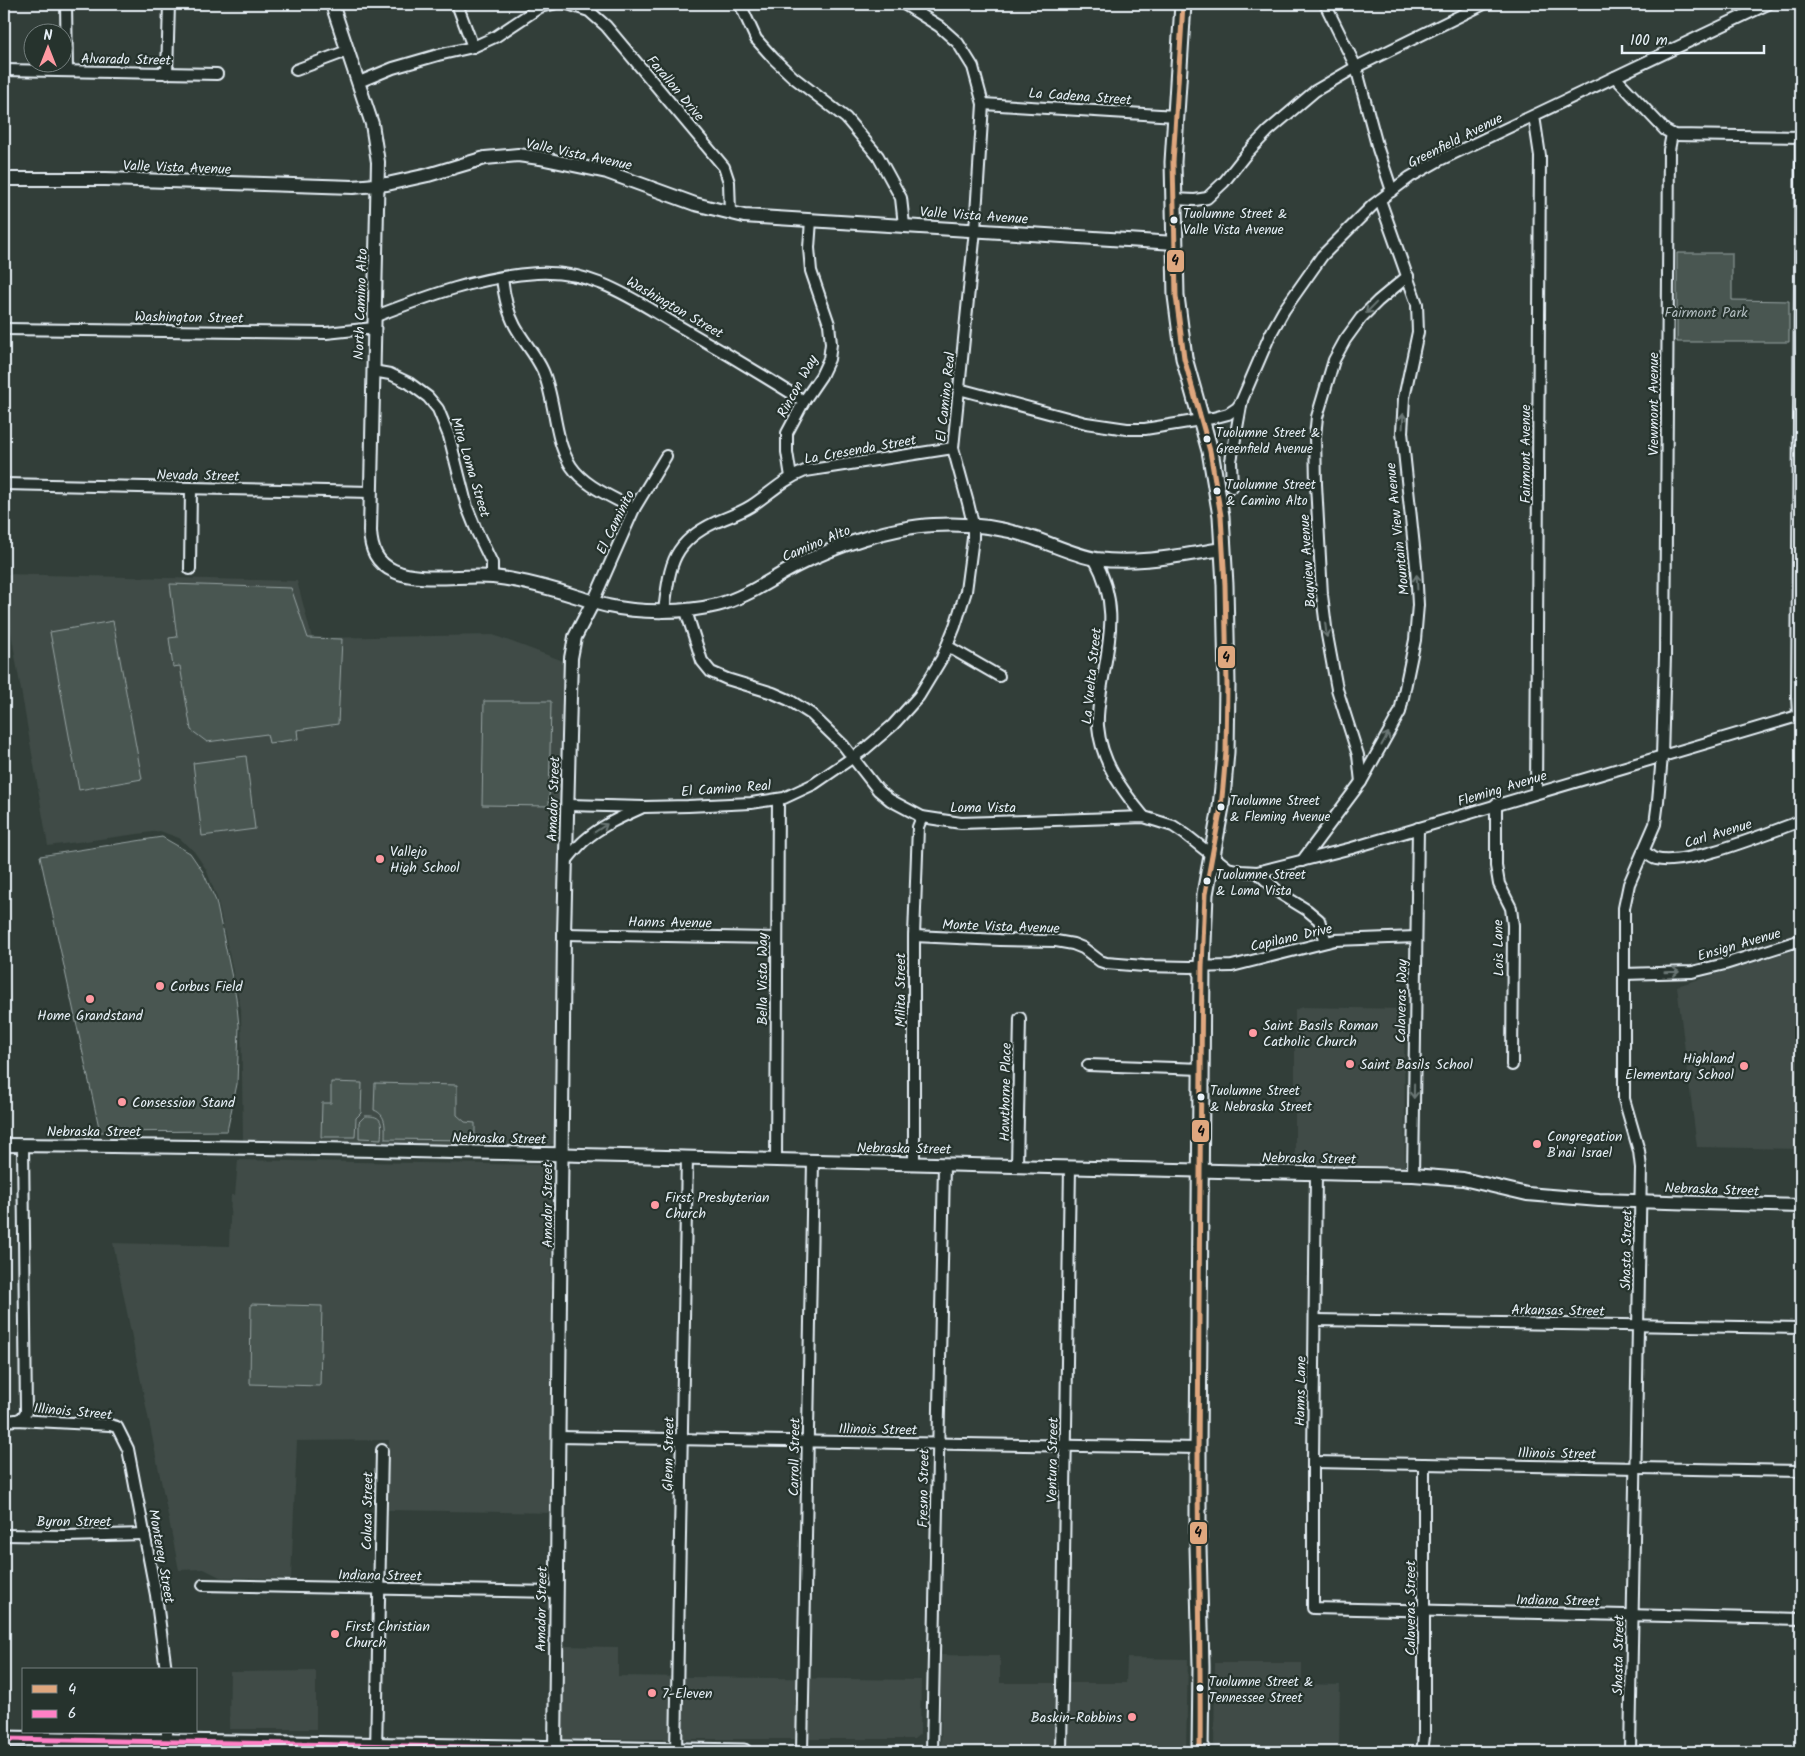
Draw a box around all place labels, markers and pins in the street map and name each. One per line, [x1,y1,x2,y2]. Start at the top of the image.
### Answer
place label: Tuolumne Street & Valle Vista Avenue [1183,204,1287,241]
marker: Tuolumne Street & Valle Vista Avenue [1169,215,1179,225]
place label: Tuolumne Street & Greenfield Avenue [1216,423,1320,460]
marker: Tuolumne Street & Greenfield Avenue [1202,434,1212,444]
place label: Tuolumne Street & Camino Alto [1226,475,1317,512]
marker: Tuolumne Street & Camino Alto [1212,486,1222,496]
place label: Tuolumne Street & Fleming Avenue [1230,791,1330,828]
marker: Tuolumne Street & Fleming Avenue [1216,802,1226,812]
place label: Vallejo High School [390,841,460,879]
marker: Vallejo High School [374,853,386,865]
place label: Tuolumne Street & Loma Vista [1216,865,1307,902]
marker: Tuolumne Street & Loma Vista [1202,876,1212,886]
place label: Corbus Field [170,976,243,998]
marker: Corbus Field [154,980,166,992]
marker: Home Grandstand [84,993,96,1005]
place label: Home Grandstand [37,1005,144,1027]
place label: Saint Basils Roman Catholic Church [1263,1015,1378,1053]
marker: Saint Basils Roman Catholic Church [1247,1027,1259,1039]
place label: Highland Elementary School [1625,1048,1735,1086]
place label: Saint Basils School [1360,1054,1473,1076]
marker: Saint Basils School [1344,1058,1356,1070]
marker: Highland Elementary School [1738,1060,1750,1072]
place label: Tuolumne Street & Nebraska Street [1210,1081,1313,1118]
place label: Consession Stand [132,1092,236,1114]
marker: Tuolumne Street & Nebraska Street [1196,1092,1206,1102]
marker: Consession Stand [116,1096,128,1108]
place label: Congregation B'nai Israel [1547,1126,1623,1164]
marker: Congregation B'nai Israel [1531,1138,1543,1150]
place label: First Presbyterian Church [665,1187,769,1225]
marker: First Presbyterian Church [649,1199,661,1211]
place label: First Christian Church [345,1616,430,1654]
marker: First Christian Church [329,1628,341,1640]
place label: Tuolumne Street & Tennessee Street [1209,1672,1313,1709]
place label: 7-Eleven [662,1683,712,1705]
marker: Tuolumne Street & Tennessee Street [1195,1683,1205,1693]
marker: 7-Eleven [646,1687,658,1699]
place label: Baskin-Robbins [1031,1707,1122,1729]
marker: Baskin-Robbins [1126,1711,1138,1723]

